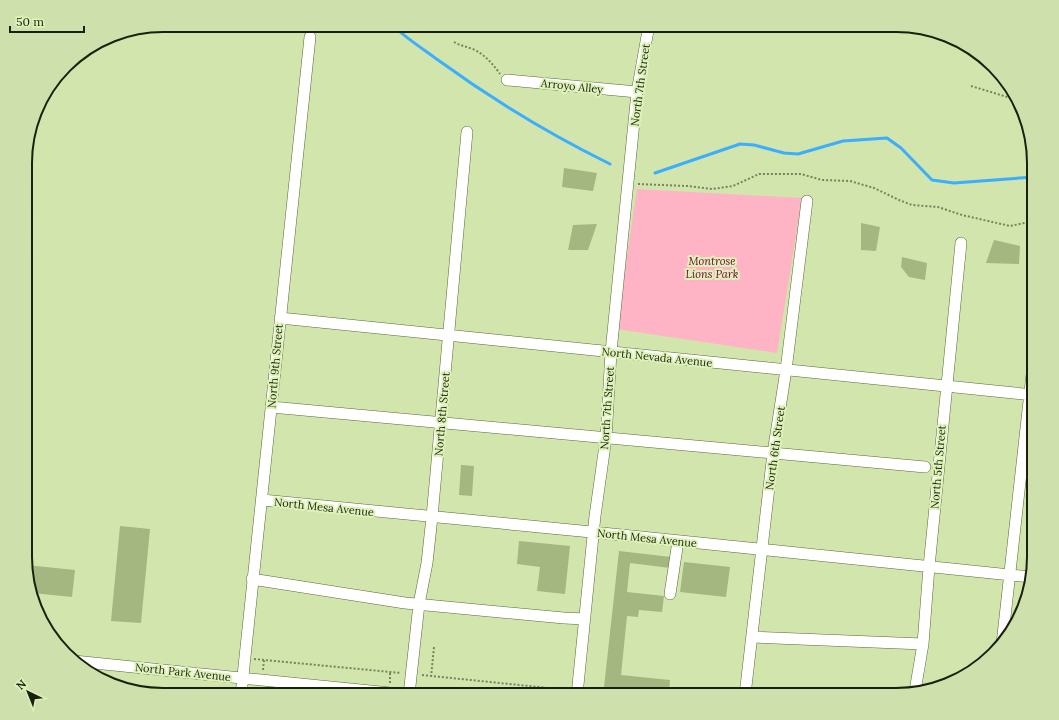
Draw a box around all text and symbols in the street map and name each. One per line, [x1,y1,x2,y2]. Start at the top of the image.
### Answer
scale bar [10,8,84,34]
text: 50 m [16,14,44,29]
street label: North 7th Street [627,42,653,127]
street label: Arroyo Alley [539,76,604,96]
park label: Montrose Lions Park [686,254,739,281]
street label: North 9th Street [264,323,286,409]
street label: North Nevada Avenue [601,344,713,370]
street label: North 7th Street [597,365,617,450]
street label: North 8th Street [431,371,453,457]
street label: North 6th Street [762,404,788,491]
street label: North 5th Street [927,424,949,510]
street label: North Mesa Avenue [273,495,375,519]
street label: North Mesa Avenue [596,526,698,550]
street label: North Park Avenue [134,660,232,684]
north arrow [8,672,48,712]
text: N [13,676,29,693]

